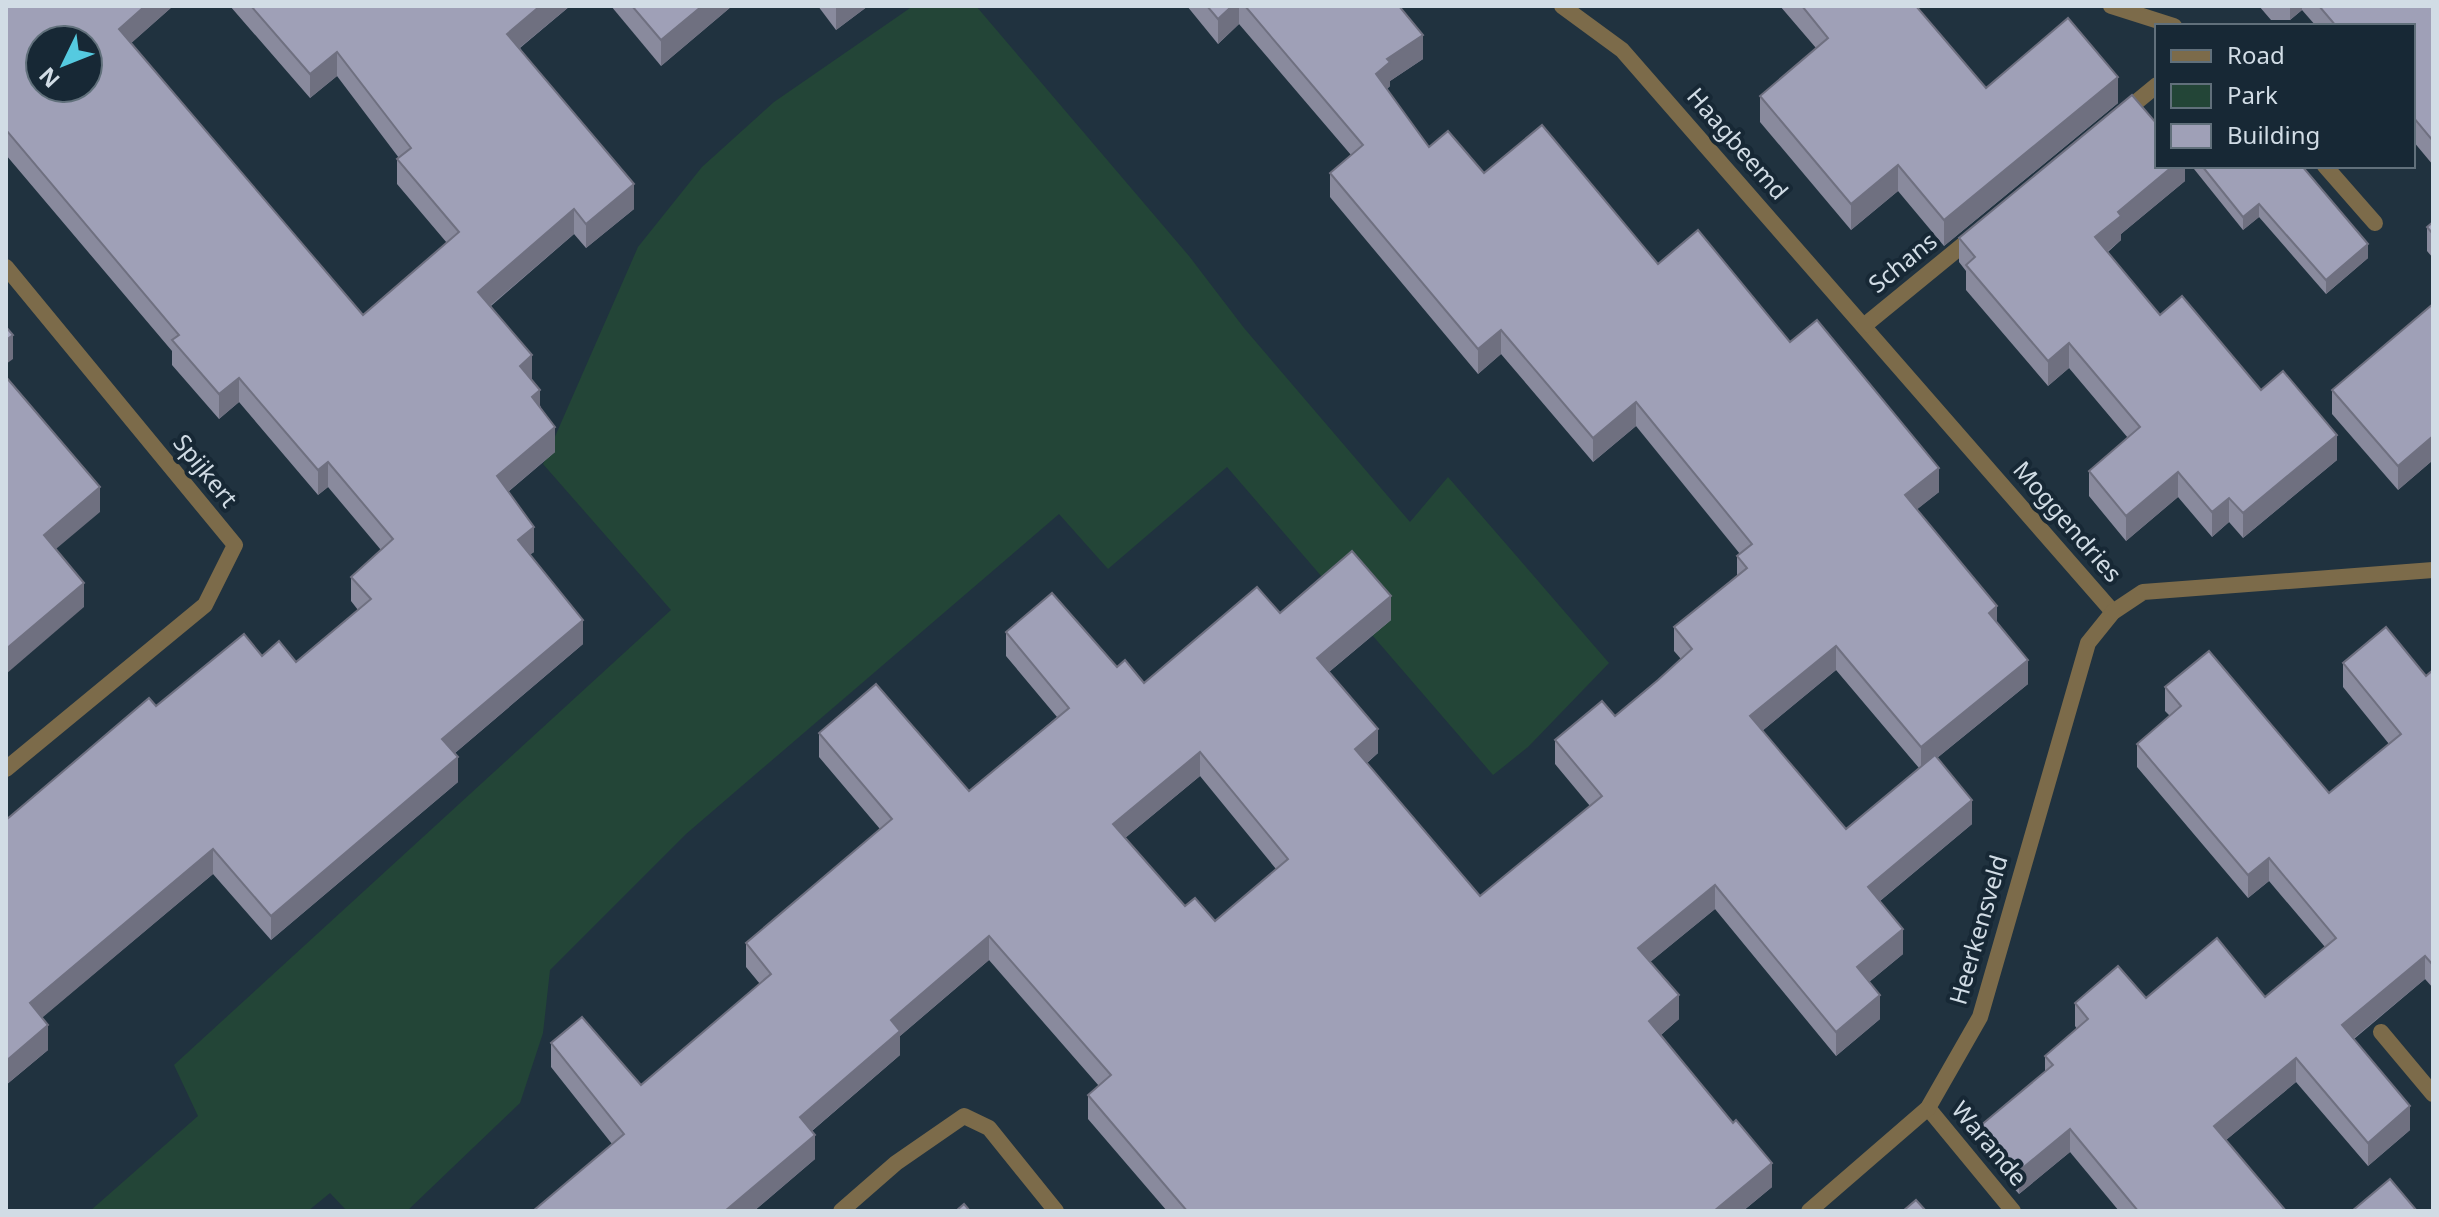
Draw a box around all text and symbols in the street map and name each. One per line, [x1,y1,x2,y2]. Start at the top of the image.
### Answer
north arrow [24,24,104,104]
legend [2155,24,2415,168]
text: Road [2227,38,2285,71]
text: N [32,62,66,95]
text: Park [2227,78,2278,111]
street label: Haagbeemd [1680,80,1796,206]
text: Building [2227,118,2320,151]
street label: Schans [1861,224,1943,300]
street label: Spijkert [167,427,246,514]
street label: Moggendries [2006,454,2130,588]
street label: Heerkensveld [1940,851,2015,1008]
street label: Warande [1945,1094,2035,1192]

